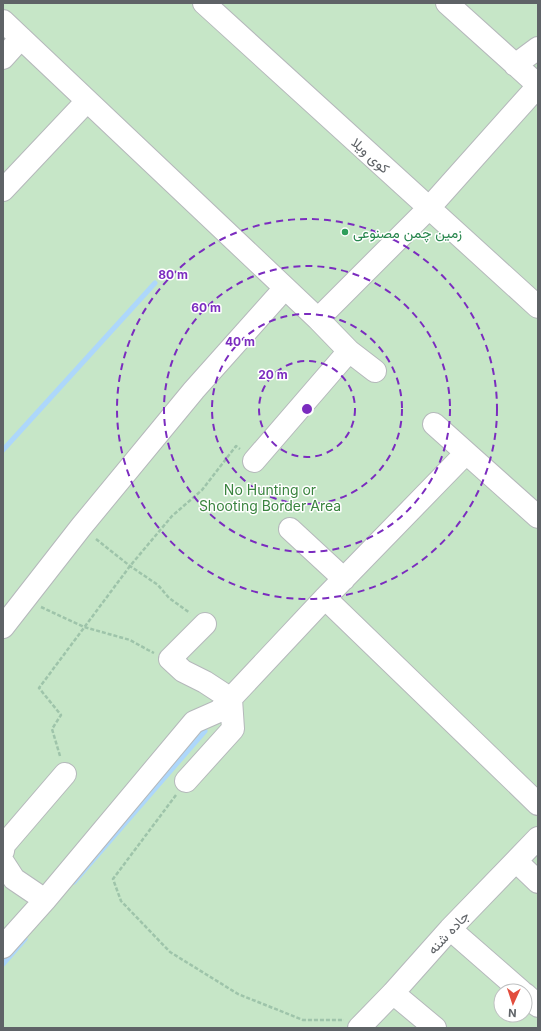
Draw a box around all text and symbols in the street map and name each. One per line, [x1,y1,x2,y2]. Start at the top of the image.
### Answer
street label: کوی ویلا [348,134,394,177]
place label: زمین چمن مصنوعی [353,224,462,243]
marker: زمین چمن مصنوعی [340,227,350,237]
text: 80 m [158,267,188,282]
text: 60 m [191,300,221,315]
text: 40 m [225,334,255,349]
text: 20 m [258,367,288,382]
centre of rings [300,402,314,416]
park label: No Hunting or Shooting Border Area [199,481,341,514]
street label: جاده شنه [424,907,473,958]
north arrow [493,983,533,1023]
text: N [508,1006,517,1020]

